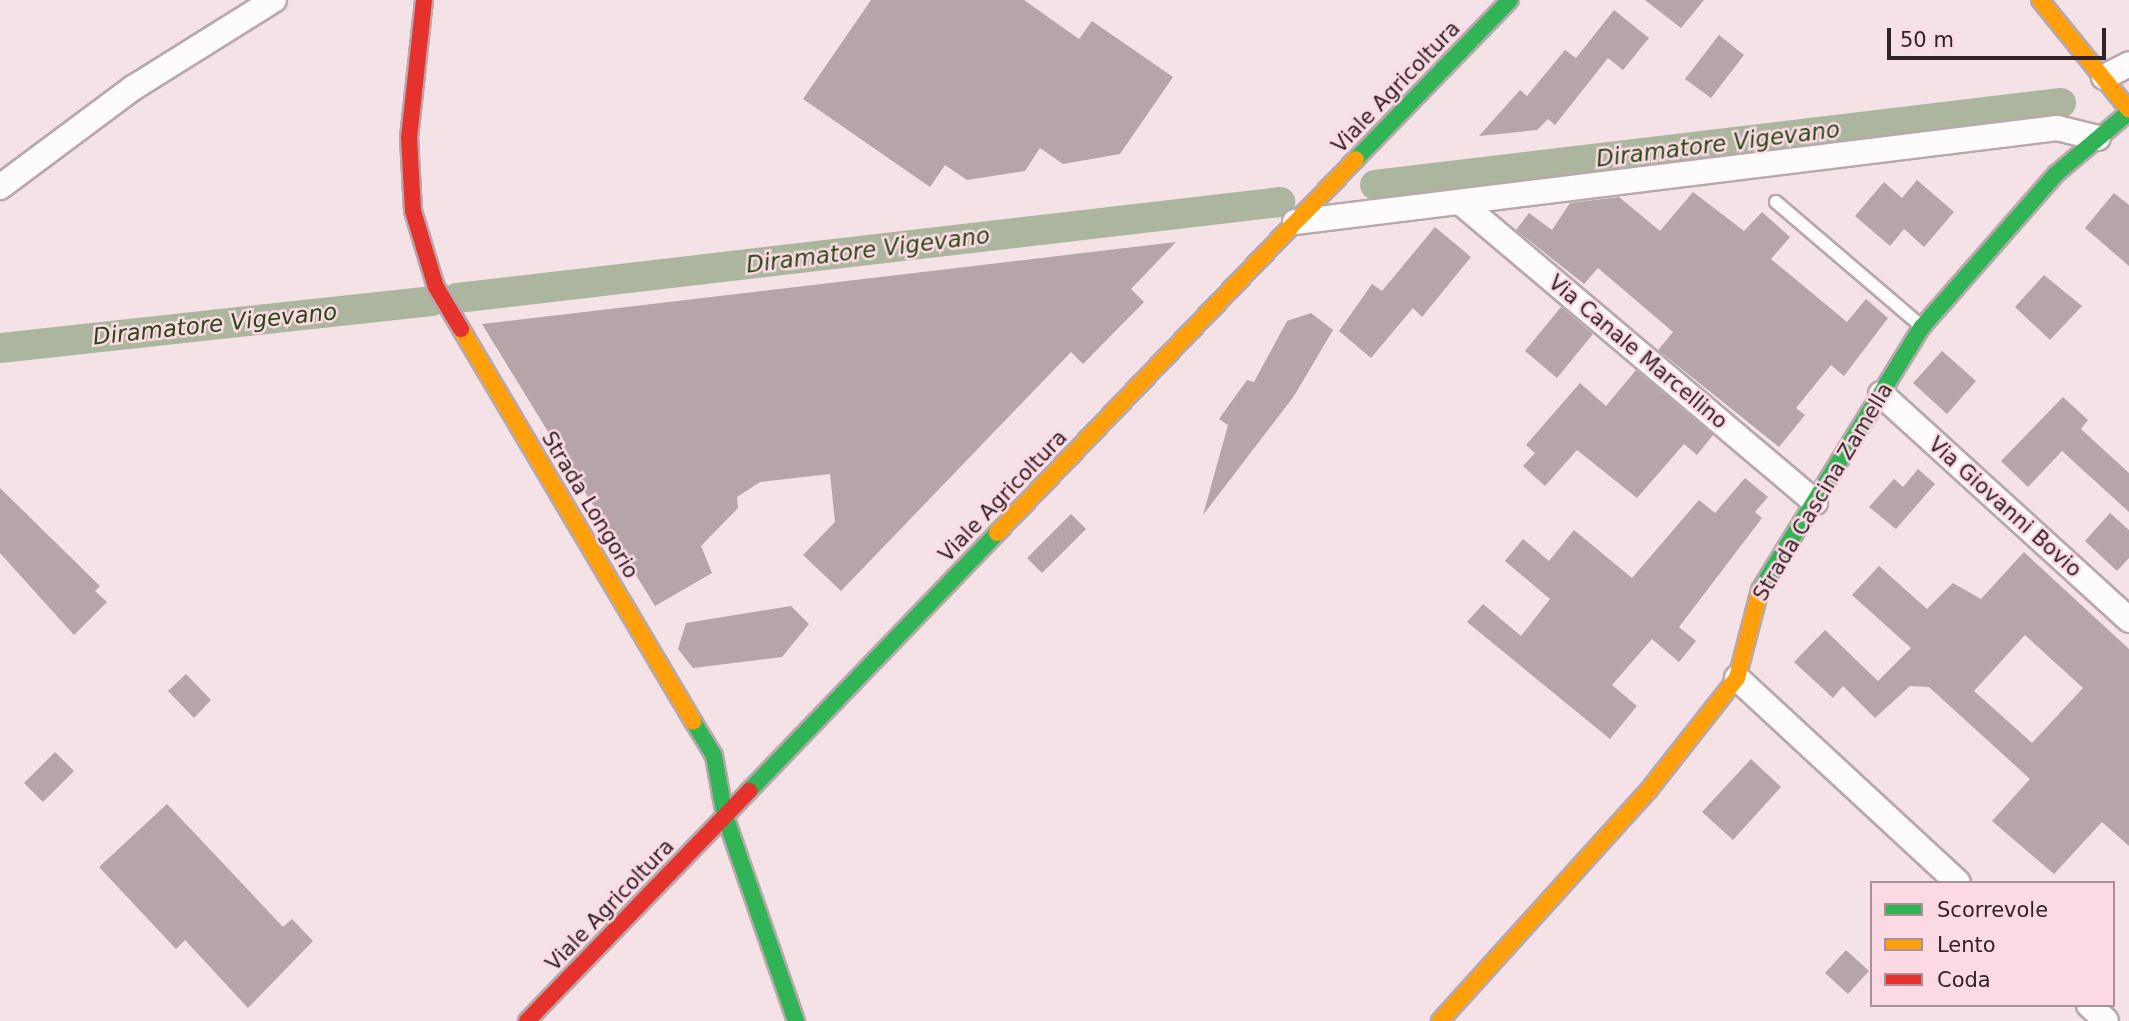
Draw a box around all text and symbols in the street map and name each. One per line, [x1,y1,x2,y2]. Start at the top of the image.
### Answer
scale bar [1891,14,2110,58]
street label: Viale Agricoltura [1327,16,1465,158]
text: 50 m [1900,28,1954,52]
water label: Diramatore Vigevano [1595,115,1841,173]
water label: Diramatore Vigevano [745,221,991,279]
street label: Via Canale Marcellino [1543,270,1733,434]
water label: Diramatore Vigevano [92,297,338,351]
street label: Strada Cascina Zamella [1748,378,1898,606]
street label: Viale Agricoltura [934,425,1072,567]
street label: Strada Longorio [536,427,644,583]
street label: Via Giovanni Bovio [1923,432,2087,582]
street label: Viale Agricoltura [541,834,679,976]
legend [1870,881,2115,1007]
text: Scorrevole [1937,898,2048,922]
text: Lento [1937,933,1996,957]
text: Coda [1937,968,1991,992]

